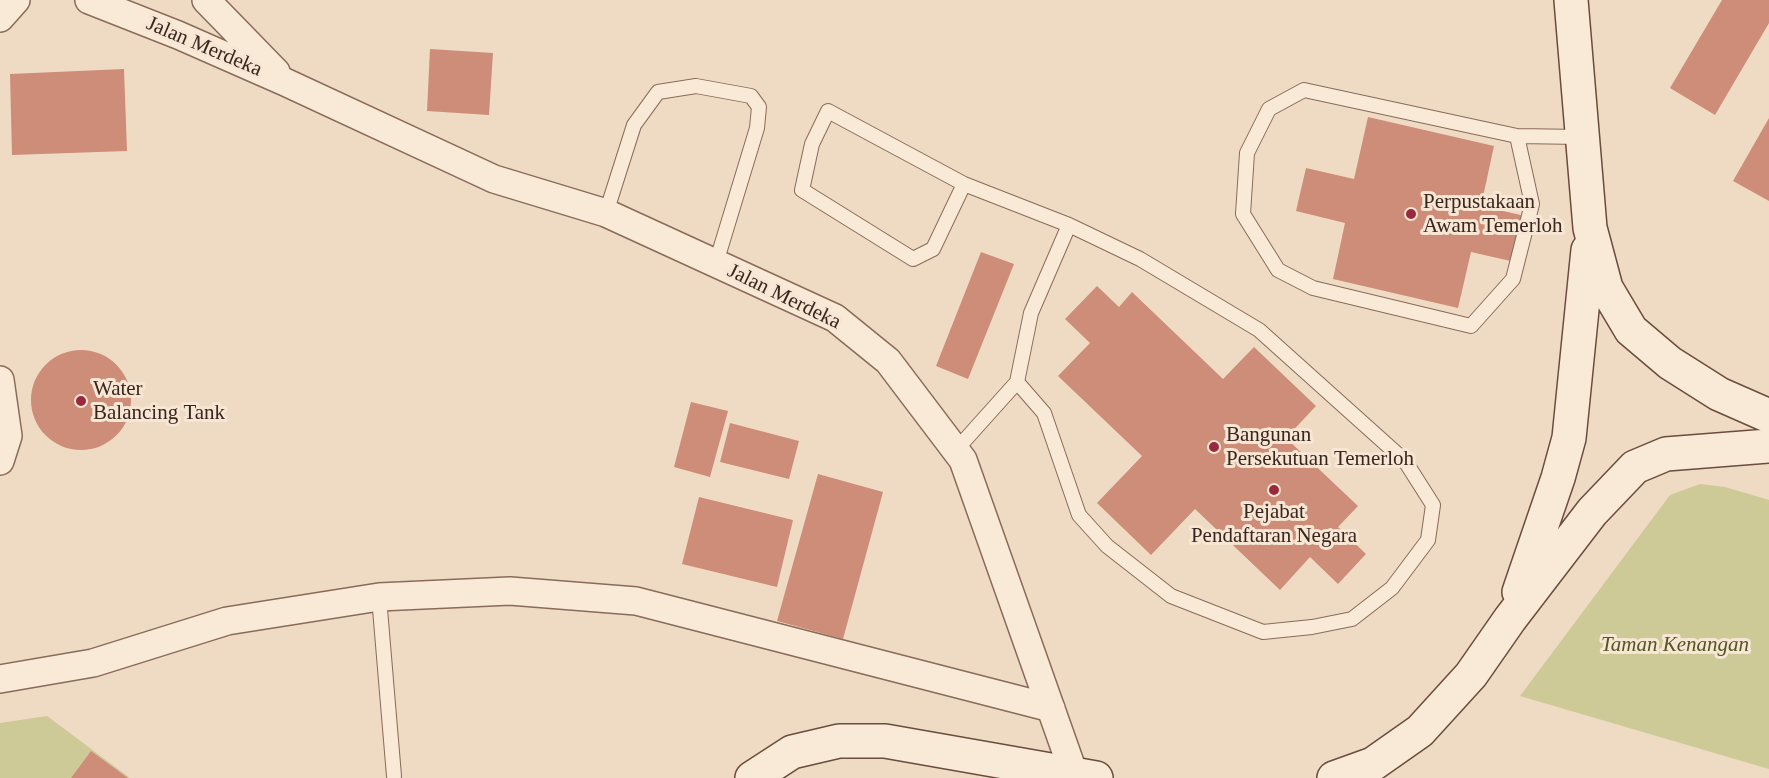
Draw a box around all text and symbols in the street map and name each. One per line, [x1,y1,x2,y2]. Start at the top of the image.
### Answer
street label: Jalan Merdeka [142,11,266,83]
place label: Perpustakaan Awam Temerloh [1423,189,1562,239]
marker: Perpustakaan Awam Temerloh [1404,207,1418,221]
street label: Jalan Merdeka [723,259,845,335]
place label: Water Balancing Tank [93,376,225,426]
marker: Water Balancing Tank [74,394,88,408]
place label: Bangunan Persekutuan Temerloh [1226,422,1414,472]
marker: Bangunan Persekutuan Temerloh [1207,440,1221,454]
marker: Pejabat Pendaftaran Negara [1267,483,1281,497]
place label: Pejabat Pendaftaran Negara [1191,499,1357,549]
park label: Taman Kenangan [1601,632,1749,658]

